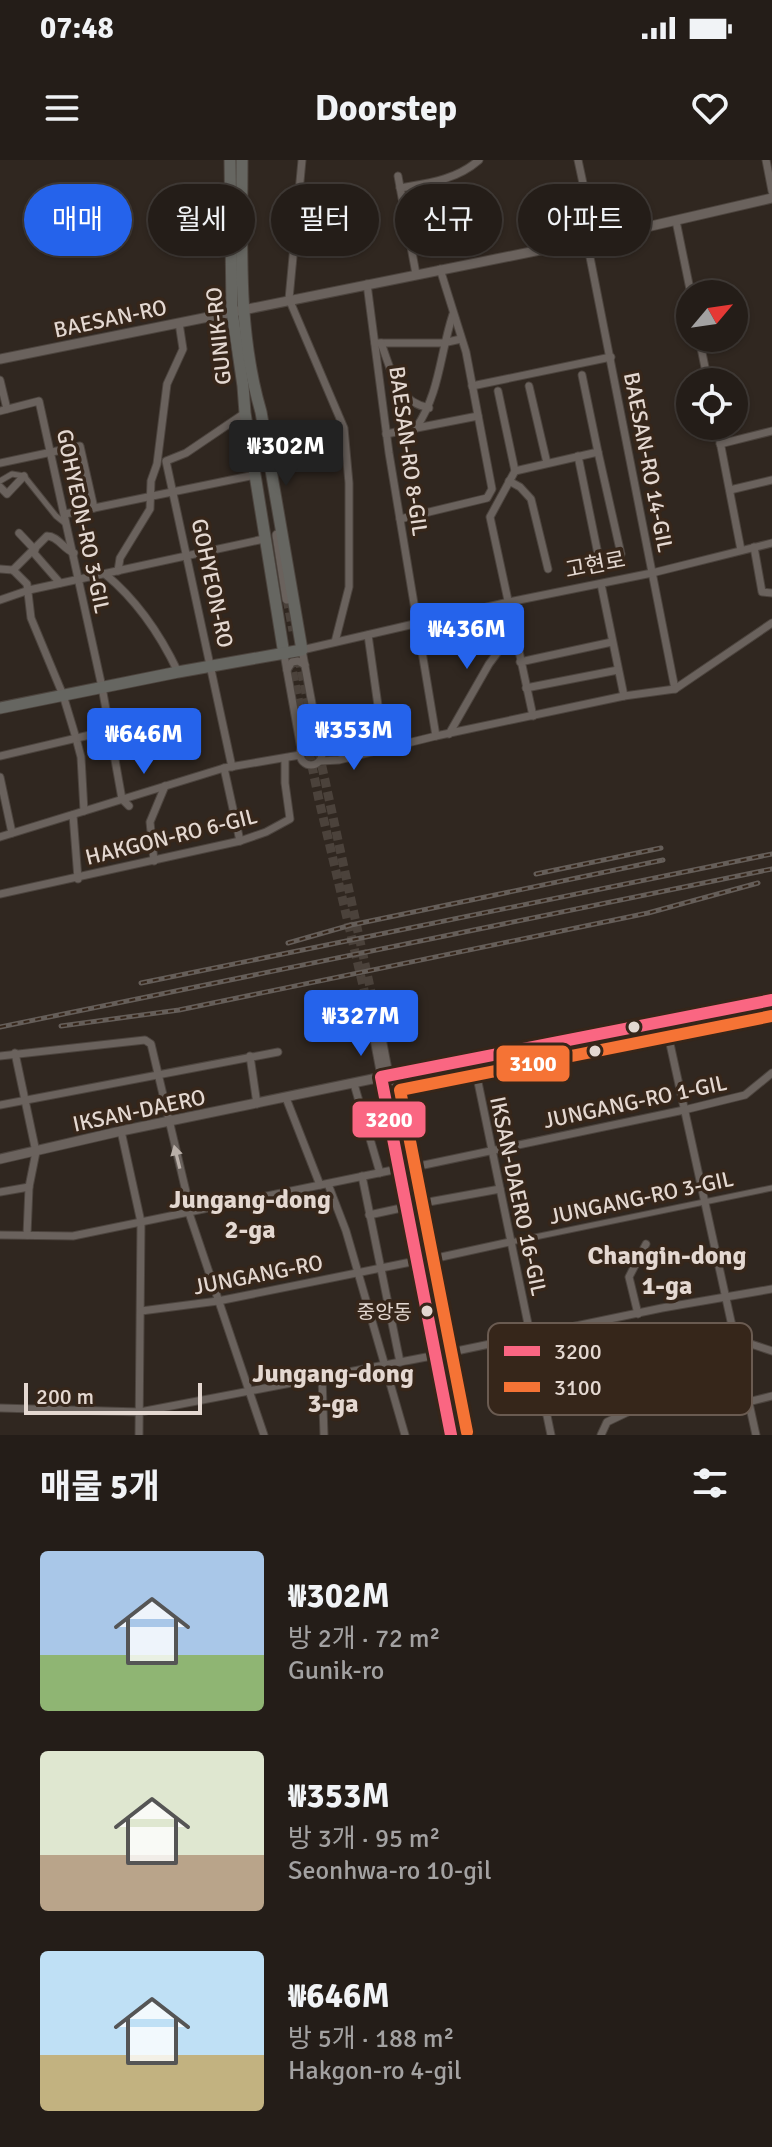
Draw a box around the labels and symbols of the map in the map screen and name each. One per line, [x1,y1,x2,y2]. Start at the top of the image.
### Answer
north arrow [676,280,748,352]
street label: GUNIK-RO [200,286,237,386]
street label: BAESAN-RO [51,293,169,344]
street label: BAESAN-RO 8-GIL [383,364,434,538]
street label: BAESAN-RO 14-GIL [618,370,679,555]
pin: ₩302M [230,420,342,488]
street label: GOHYEON-RO 3-GIL [51,427,116,616]
street label: GOHYEON-RO [186,516,239,650]
street label: 고현로 [563,545,627,584]
pin: ₩436M [411,603,523,671]
pin: ₩353M [298,704,410,772]
pin: ₩646M [88,708,200,776]
street label: HAKGON-RO 6-GIL [82,802,260,871]
pin: ₩327M [305,990,417,1058]
unlabelled marker [626,1019,642,1035]
unlabelled marker [587,1043,603,1059]
line badge: 3100 [495,1044,571,1083]
text: 3100 [509,1050,557,1077]
street label: JUNGANG-RO 1-GIL [541,1069,729,1134]
street label: IKSAN-DAERO [70,1083,208,1138]
street label: IKSAN-DAERO 16-GIL [484,1094,553,1298]
line badge: 3200 [351,1100,427,1139]
text: 3200 [365,1106,413,1133]
one-way arrow [171,1145,183,1170]
street label: JUNGANG-RO 3-GIL [547,1165,736,1230]
district label: Jungang-dong 2-ga [169,1184,331,1246]
district label: Changin-dong 1-ga [588,1240,747,1302]
street label: JUNGANG-RO [191,1249,325,1300]
place label: 중앙동 [357,1300,412,1325]
marker: 중앙동 [419,1303,435,1319]
legend [488,1323,752,1415]
text: 3200 [554,1338,602,1365]
district label: Jungang-dong 3-ga [252,1358,414,1420]
text: 3100 [554,1374,602,1401]
scale bar [24,1379,202,1415]

